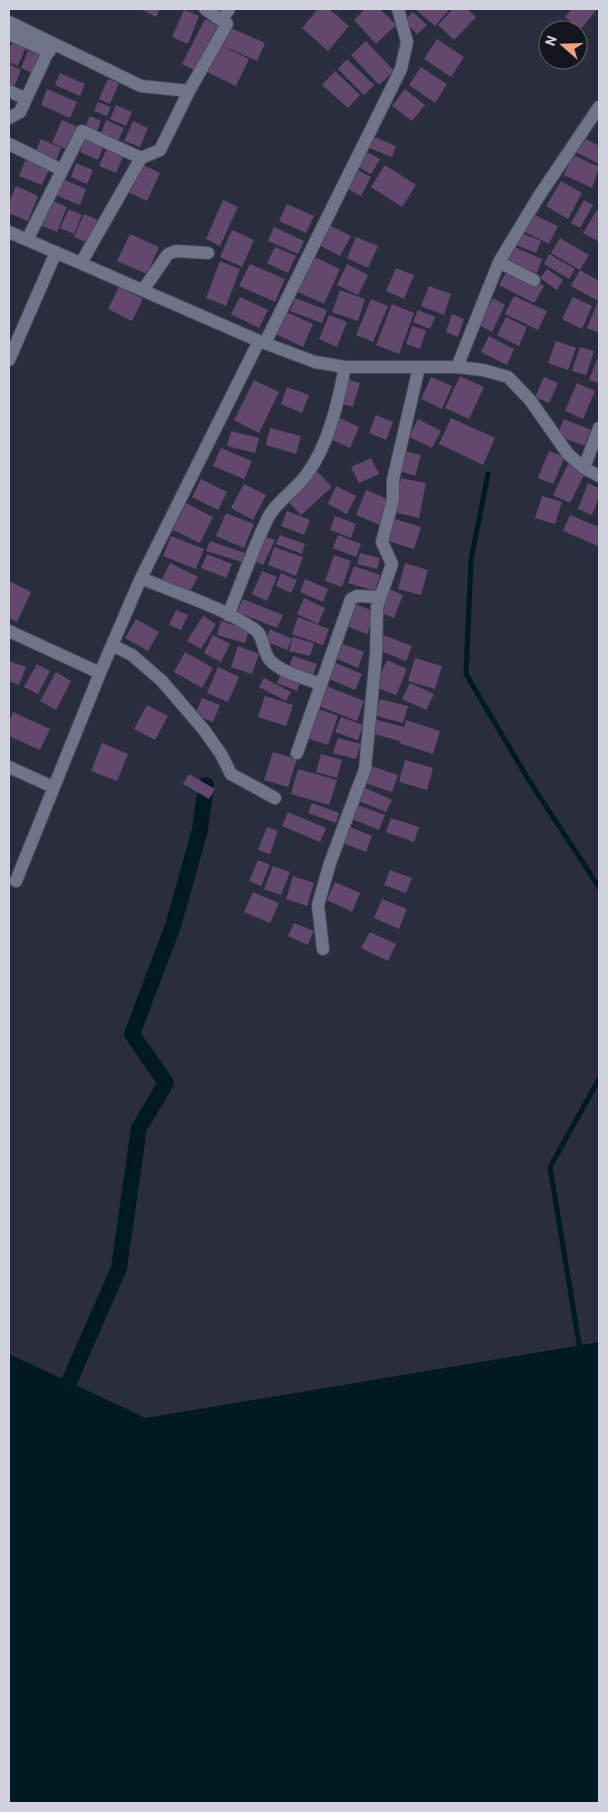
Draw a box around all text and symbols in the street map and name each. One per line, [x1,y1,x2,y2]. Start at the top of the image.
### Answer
north arrow [538,20,588,70]
text: N [541,33,560,48]

